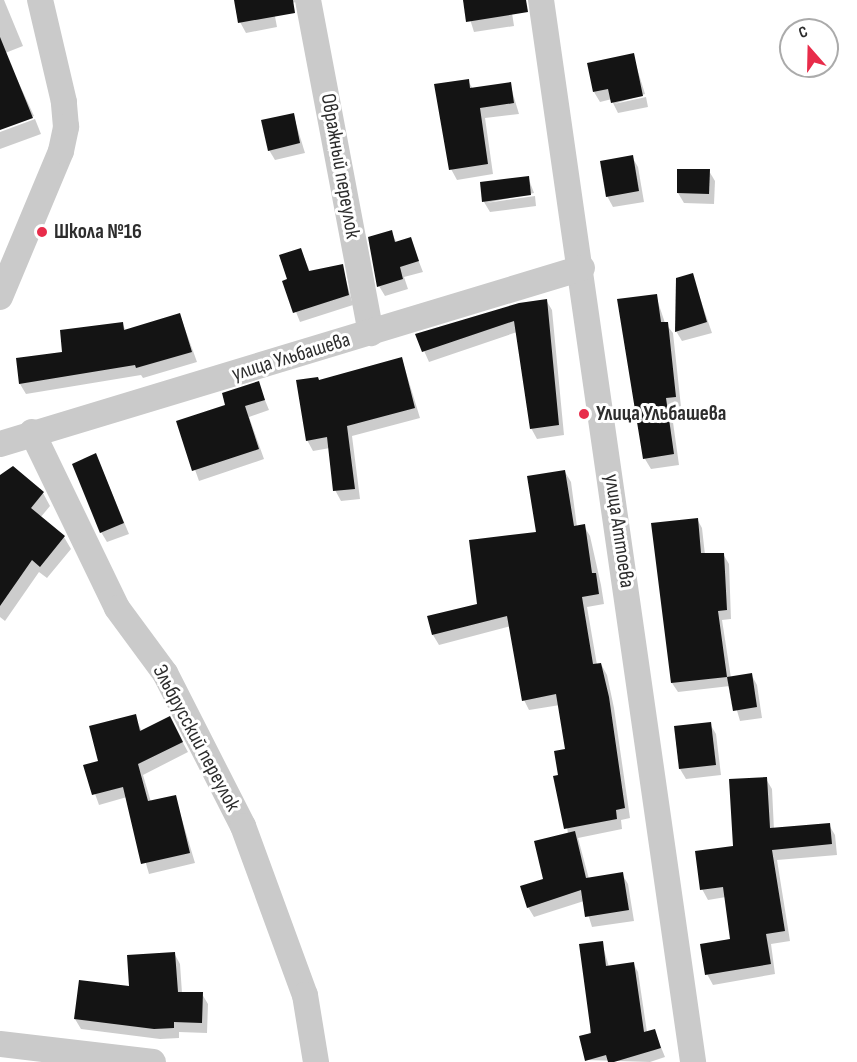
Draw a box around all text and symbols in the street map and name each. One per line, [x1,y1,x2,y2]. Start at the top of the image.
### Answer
north arrow [779,18,839,78]
text: С [796,22,810,43]
street label: Овражный переулок [315,92,365,240]
place label: Школа №16 [54,219,142,245]
marker: Школа №16 [35,225,49,239]
street label: улица Ульбашева [229,327,353,387]
place label: Улица Ульбашева [596,401,726,427]
marker: Улица Ульбашева [577,407,591,421]
street label: улица Аттоева [599,472,639,590]
street label: Эльбрусский переулок [147,660,245,816]

